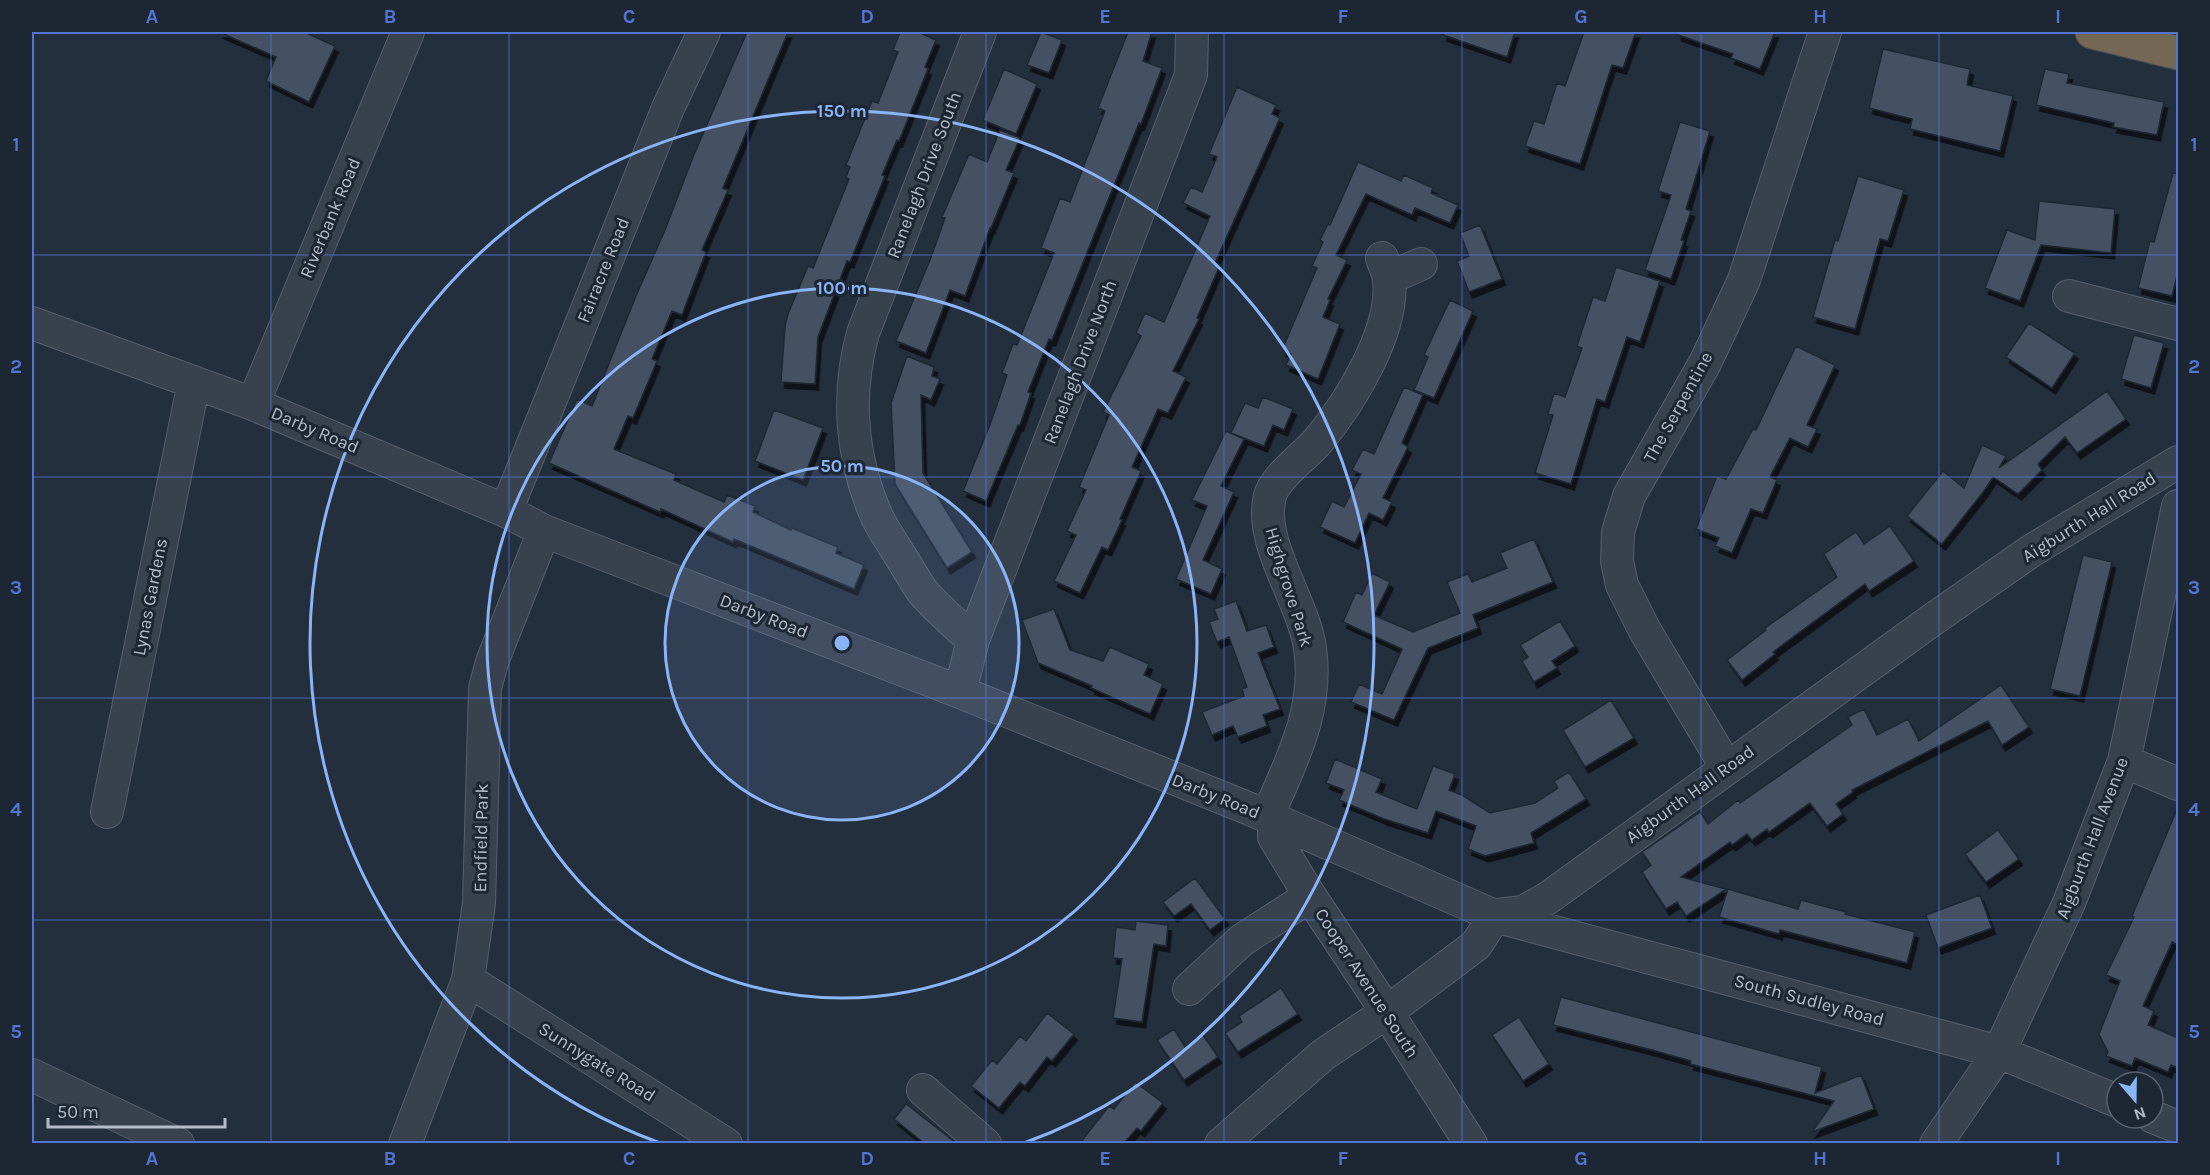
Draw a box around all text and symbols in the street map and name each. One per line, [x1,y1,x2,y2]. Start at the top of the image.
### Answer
text: A [146,5,159,28]
text: B [384,5,396,28]
text: C [623,5,635,28]
text: D [860,5,874,28]
text: E [1099,5,1111,28]
text: F [1338,5,1349,28]
text: G [1574,5,1588,28]
text: H [1813,5,1827,28]
text: I [2055,5,2061,28]
street label: Ranelagh Drive South [882,89,966,261]
text: 150 m [817,100,867,122]
text: 1 [12,133,20,156]
text: 1 [2190,133,2198,156]
street label: Riverbank Road [295,155,365,281]
street label: Fairacre Road [572,214,634,326]
text: 100 m [817,277,867,299]
street label: Ranelagh Drive North [1039,277,1121,447]
street label: The Serpentine [1639,348,1717,466]
text: 2 [10,355,22,378]
text: 2 [2188,355,2200,378]
street label: Darby Road [268,402,362,458]
text: 50 m [820,455,864,477]
street label: Aigburth Hall Road [2018,467,2160,567]
street label: Highgrove Park [1260,524,1318,650]
street label: Lynas Gardens [128,536,172,658]
text: 3 [10,576,22,599]
text: 3 [2188,576,2200,599]
street label: Darby Road [717,589,811,643]
centre of rings [832,633,852,653]
street label: Aigburth Hall Road [1621,740,1759,848]
street label: Aigburth Hall Avenue [2051,754,2133,922]
street label: Darby Road [1169,768,1263,824]
street label: Endfield Park [469,783,493,893]
text: 4 [10,798,22,821]
text: 4 [2188,798,2200,821]
street label: Cooper Avenue South [1310,904,1424,1062]
street label: South Sudley Road [1732,969,1886,1031]
street label: Sunnygate Road [535,1017,659,1107]
text: 5 [10,1020,22,1043]
text: 5 [2188,1020,2200,1043]
north arrow [2105,1070,2165,1130]
scale bar [48,1091,225,1129]
text: 50 m [57,1101,99,1123]
text: N [2131,1103,2149,1125]
text: A [146,1147,159,1170]
text: B [384,1147,396,1170]
text: C [623,1147,635,1170]
text: D [860,1147,874,1170]
text: E [1099,1147,1111,1170]
text: F [1338,1147,1349,1170]
text: G [1574,1147,1588,1170]
text: H [1813,1147,1827,1170]
text: I [2055,1147,2061,1170]

